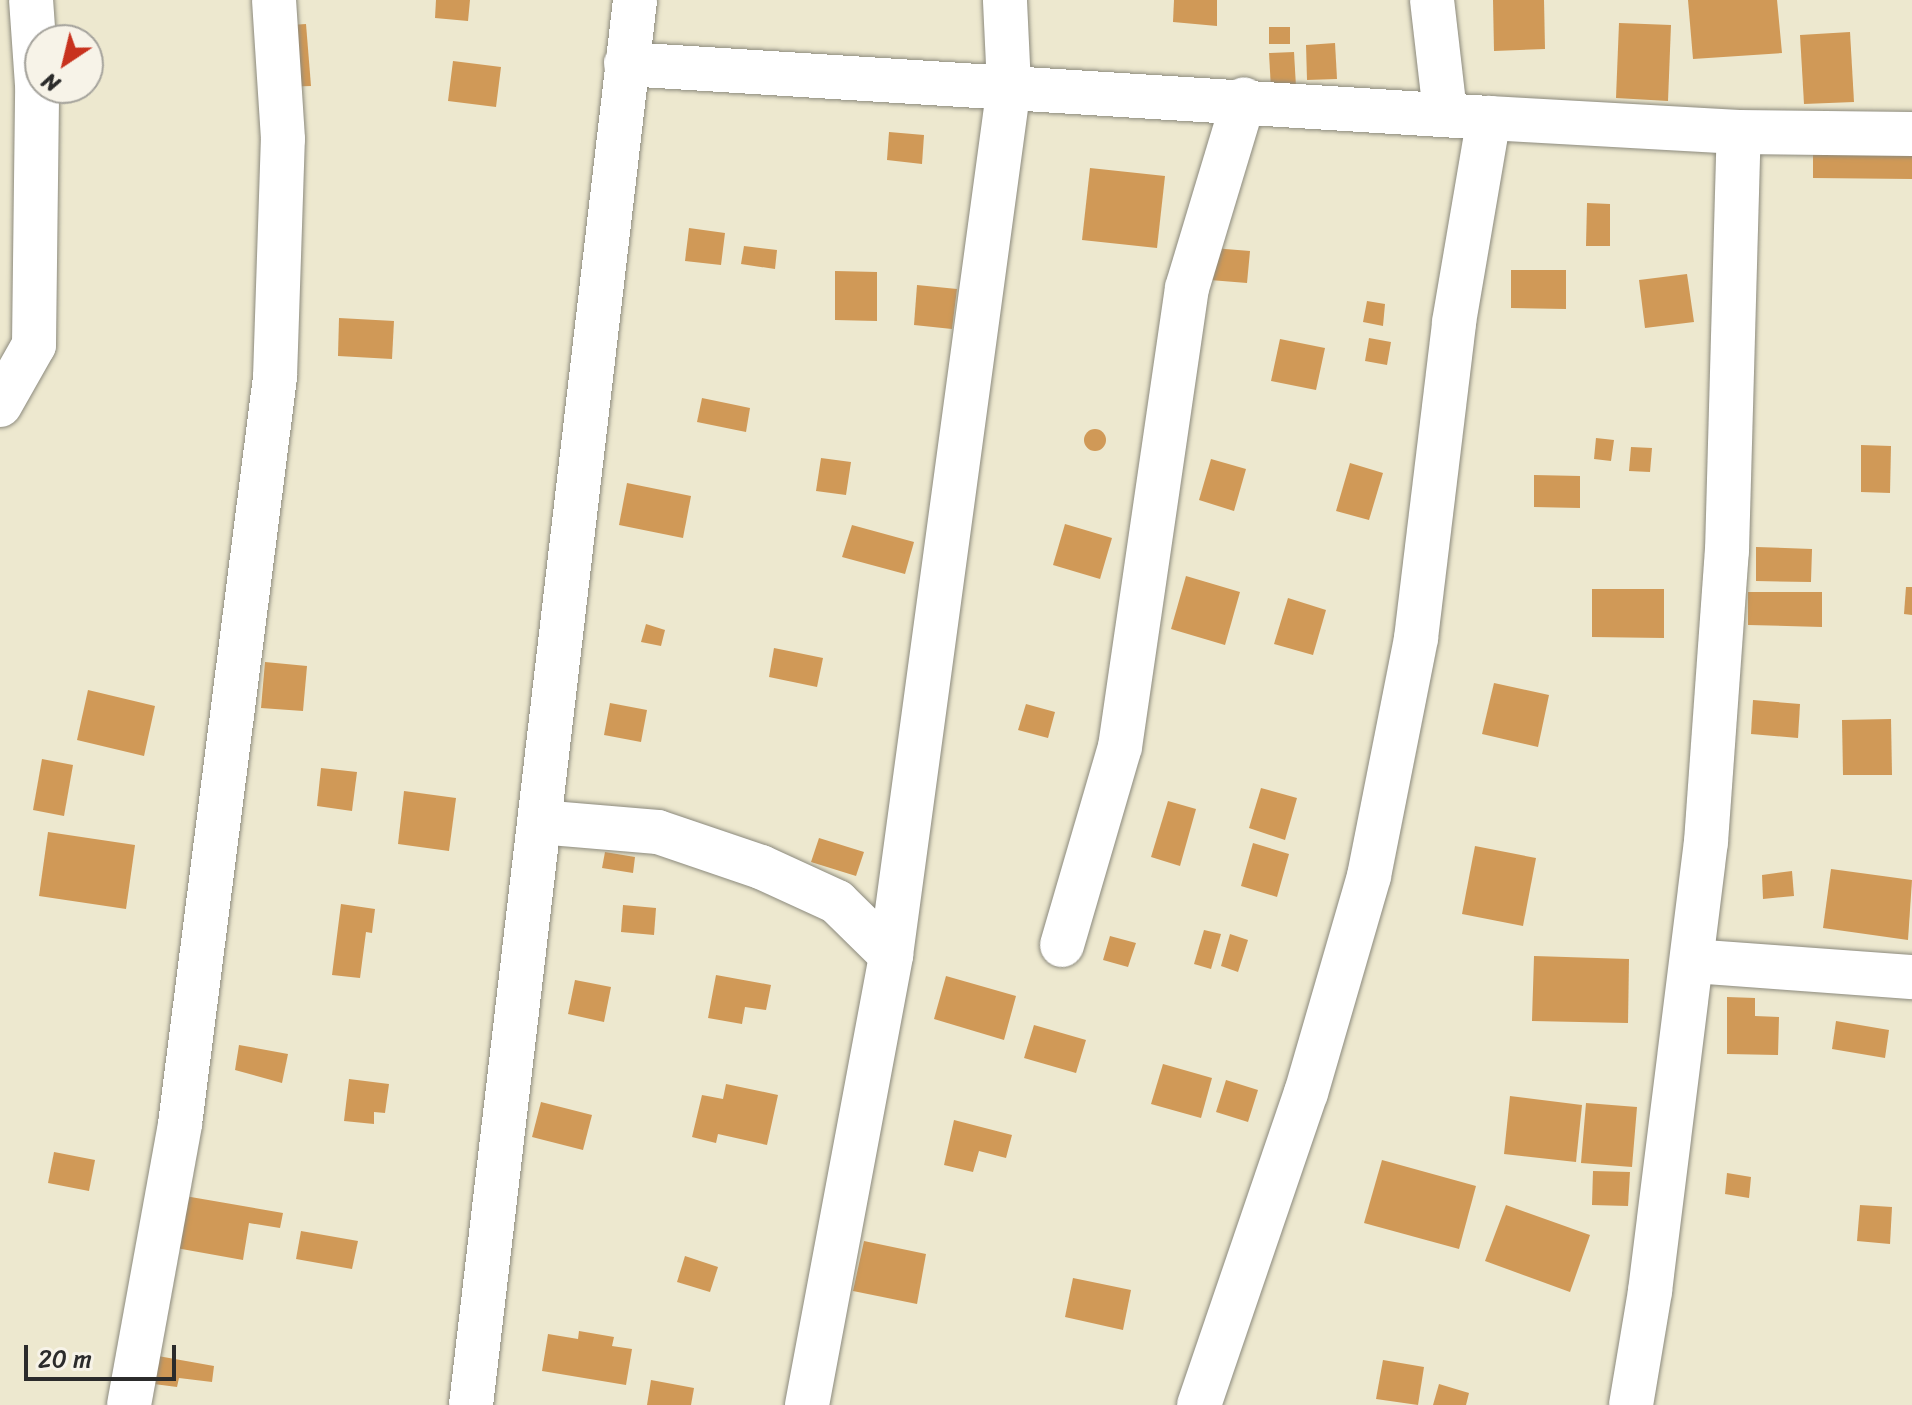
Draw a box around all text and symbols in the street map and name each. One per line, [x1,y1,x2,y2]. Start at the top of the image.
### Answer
north arrow [24,24,104,104]
text: N [34,62,69,103]
scale bar [28,1329,180,1379]
text: 20 m [38,1338,92,1380]

